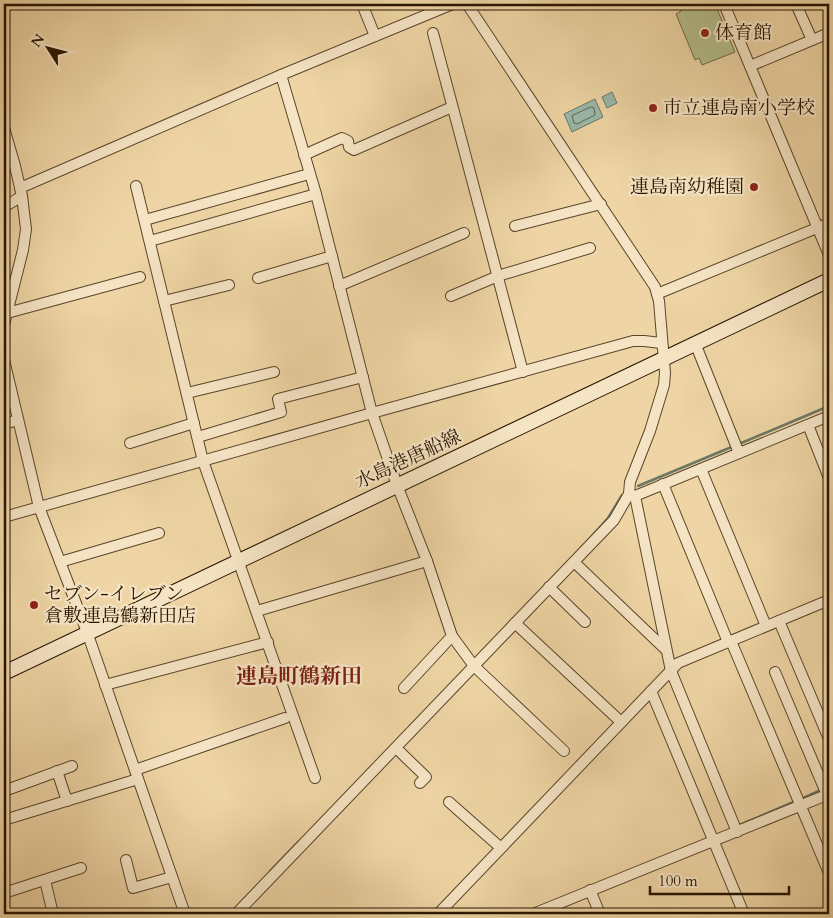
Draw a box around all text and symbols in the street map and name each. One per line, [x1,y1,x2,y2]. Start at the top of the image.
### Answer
place label: 体育館 [715,20,772,46]
north arrow [22,22,72,72]
marker: 体育館 [699,27,711,39]
text: N [27,30,49,51]
place label: 市立連島南小学校 [663,95,815,121]
marker: 市立連島南小学校 [647,102,659,114]
place label: 連島南幼稚園 [630,174,744,200]
marker: 連島南幼稚園 [748,181,760,193]
street label: 水島港唐船線 [351,423,465,495]
place label: セブン‐イレブン 倉敷連島鶴新田店 [44,581,196,629]
marker: セブン‐イレブン 倉敷連島鶴新田店 [28,599,40,611]
district label: 連島町鶴新田 [236,662,362,691]
scale bar [650,863,789,895]
text: 100 m [658,871,698,891]

